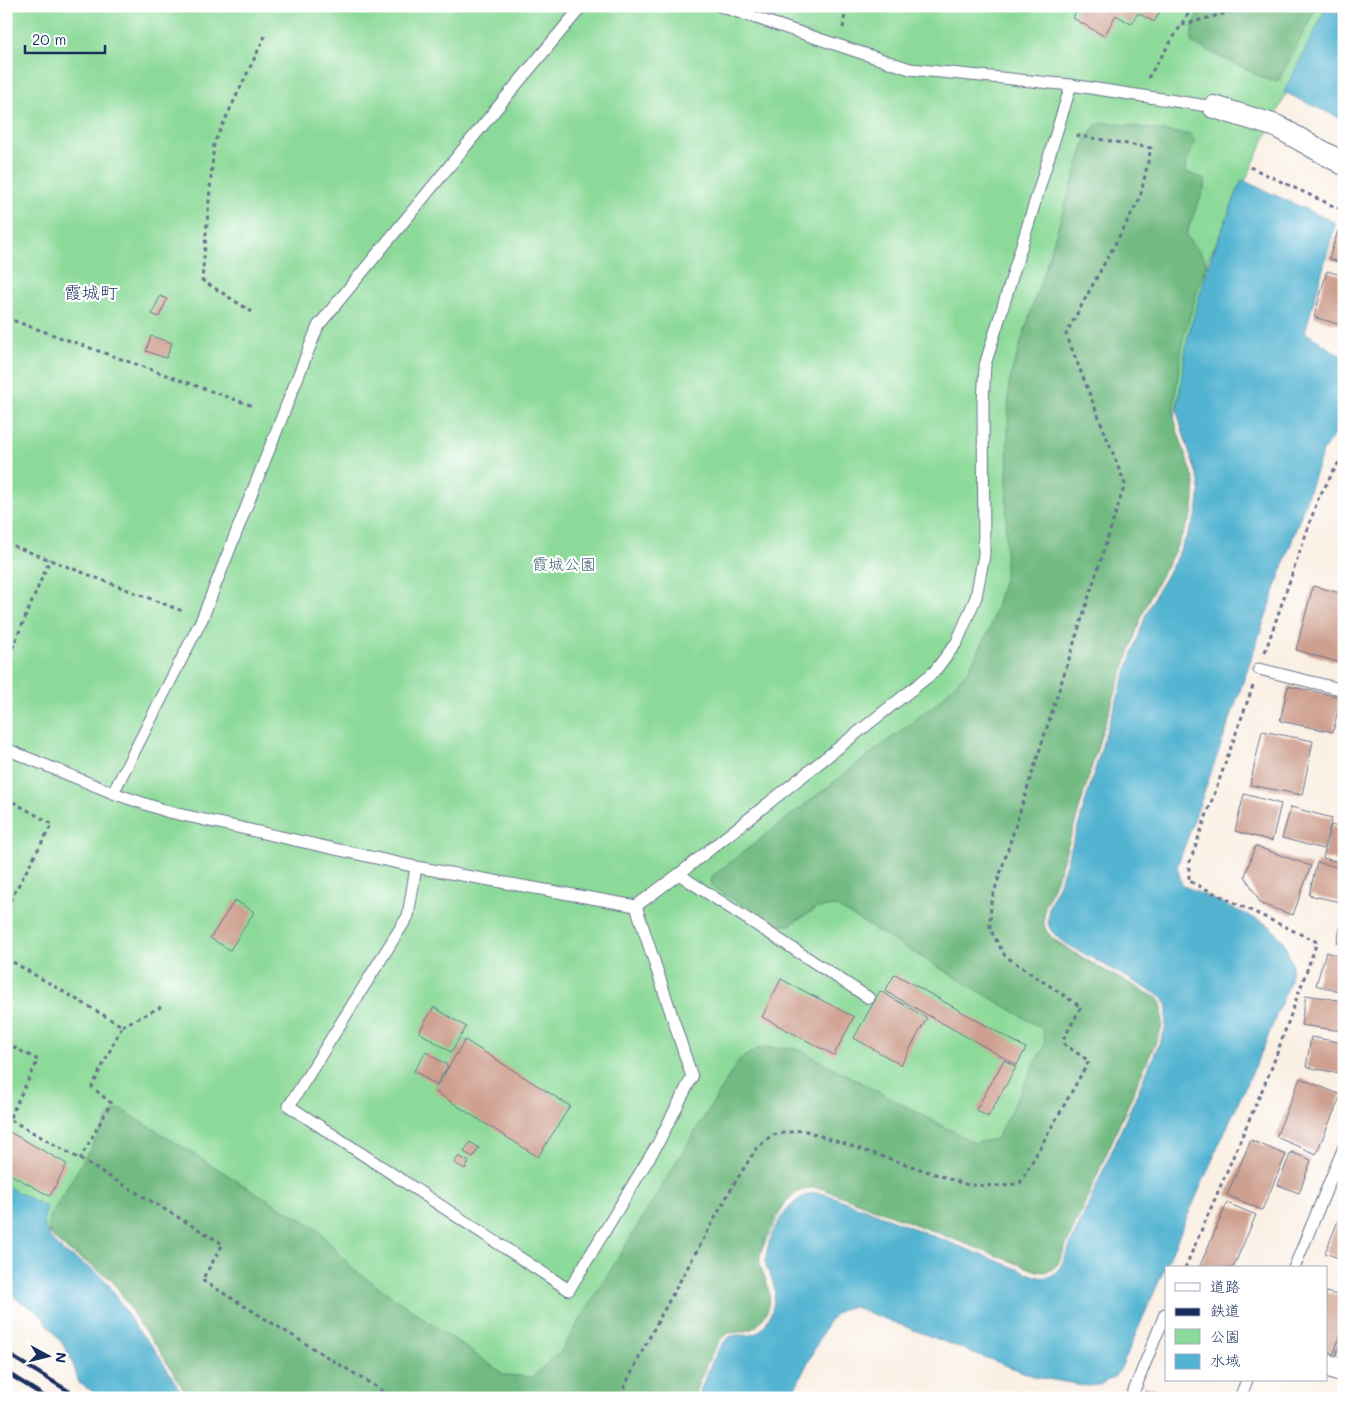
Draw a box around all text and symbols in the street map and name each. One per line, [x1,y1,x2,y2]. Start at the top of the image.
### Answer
scale bar [25,22,105,54]
text: 20 m [32,29,66,49]
district label: 霞城町 [64,280,118,304]
park label: 霞城公園 [532,553,596,574]
legend [1165,1266,1328,1382]
text: 道路 [1210,1276,1240,1296]
text: 鉄道 [1210,1300,1240,1320]
text: 公園 [1210,1326,1240,1346]
north arrow [22,1332,72,1382]
text: 水域 [1210,1350,1240,1370]
text: N [51,1351,71,1364]

